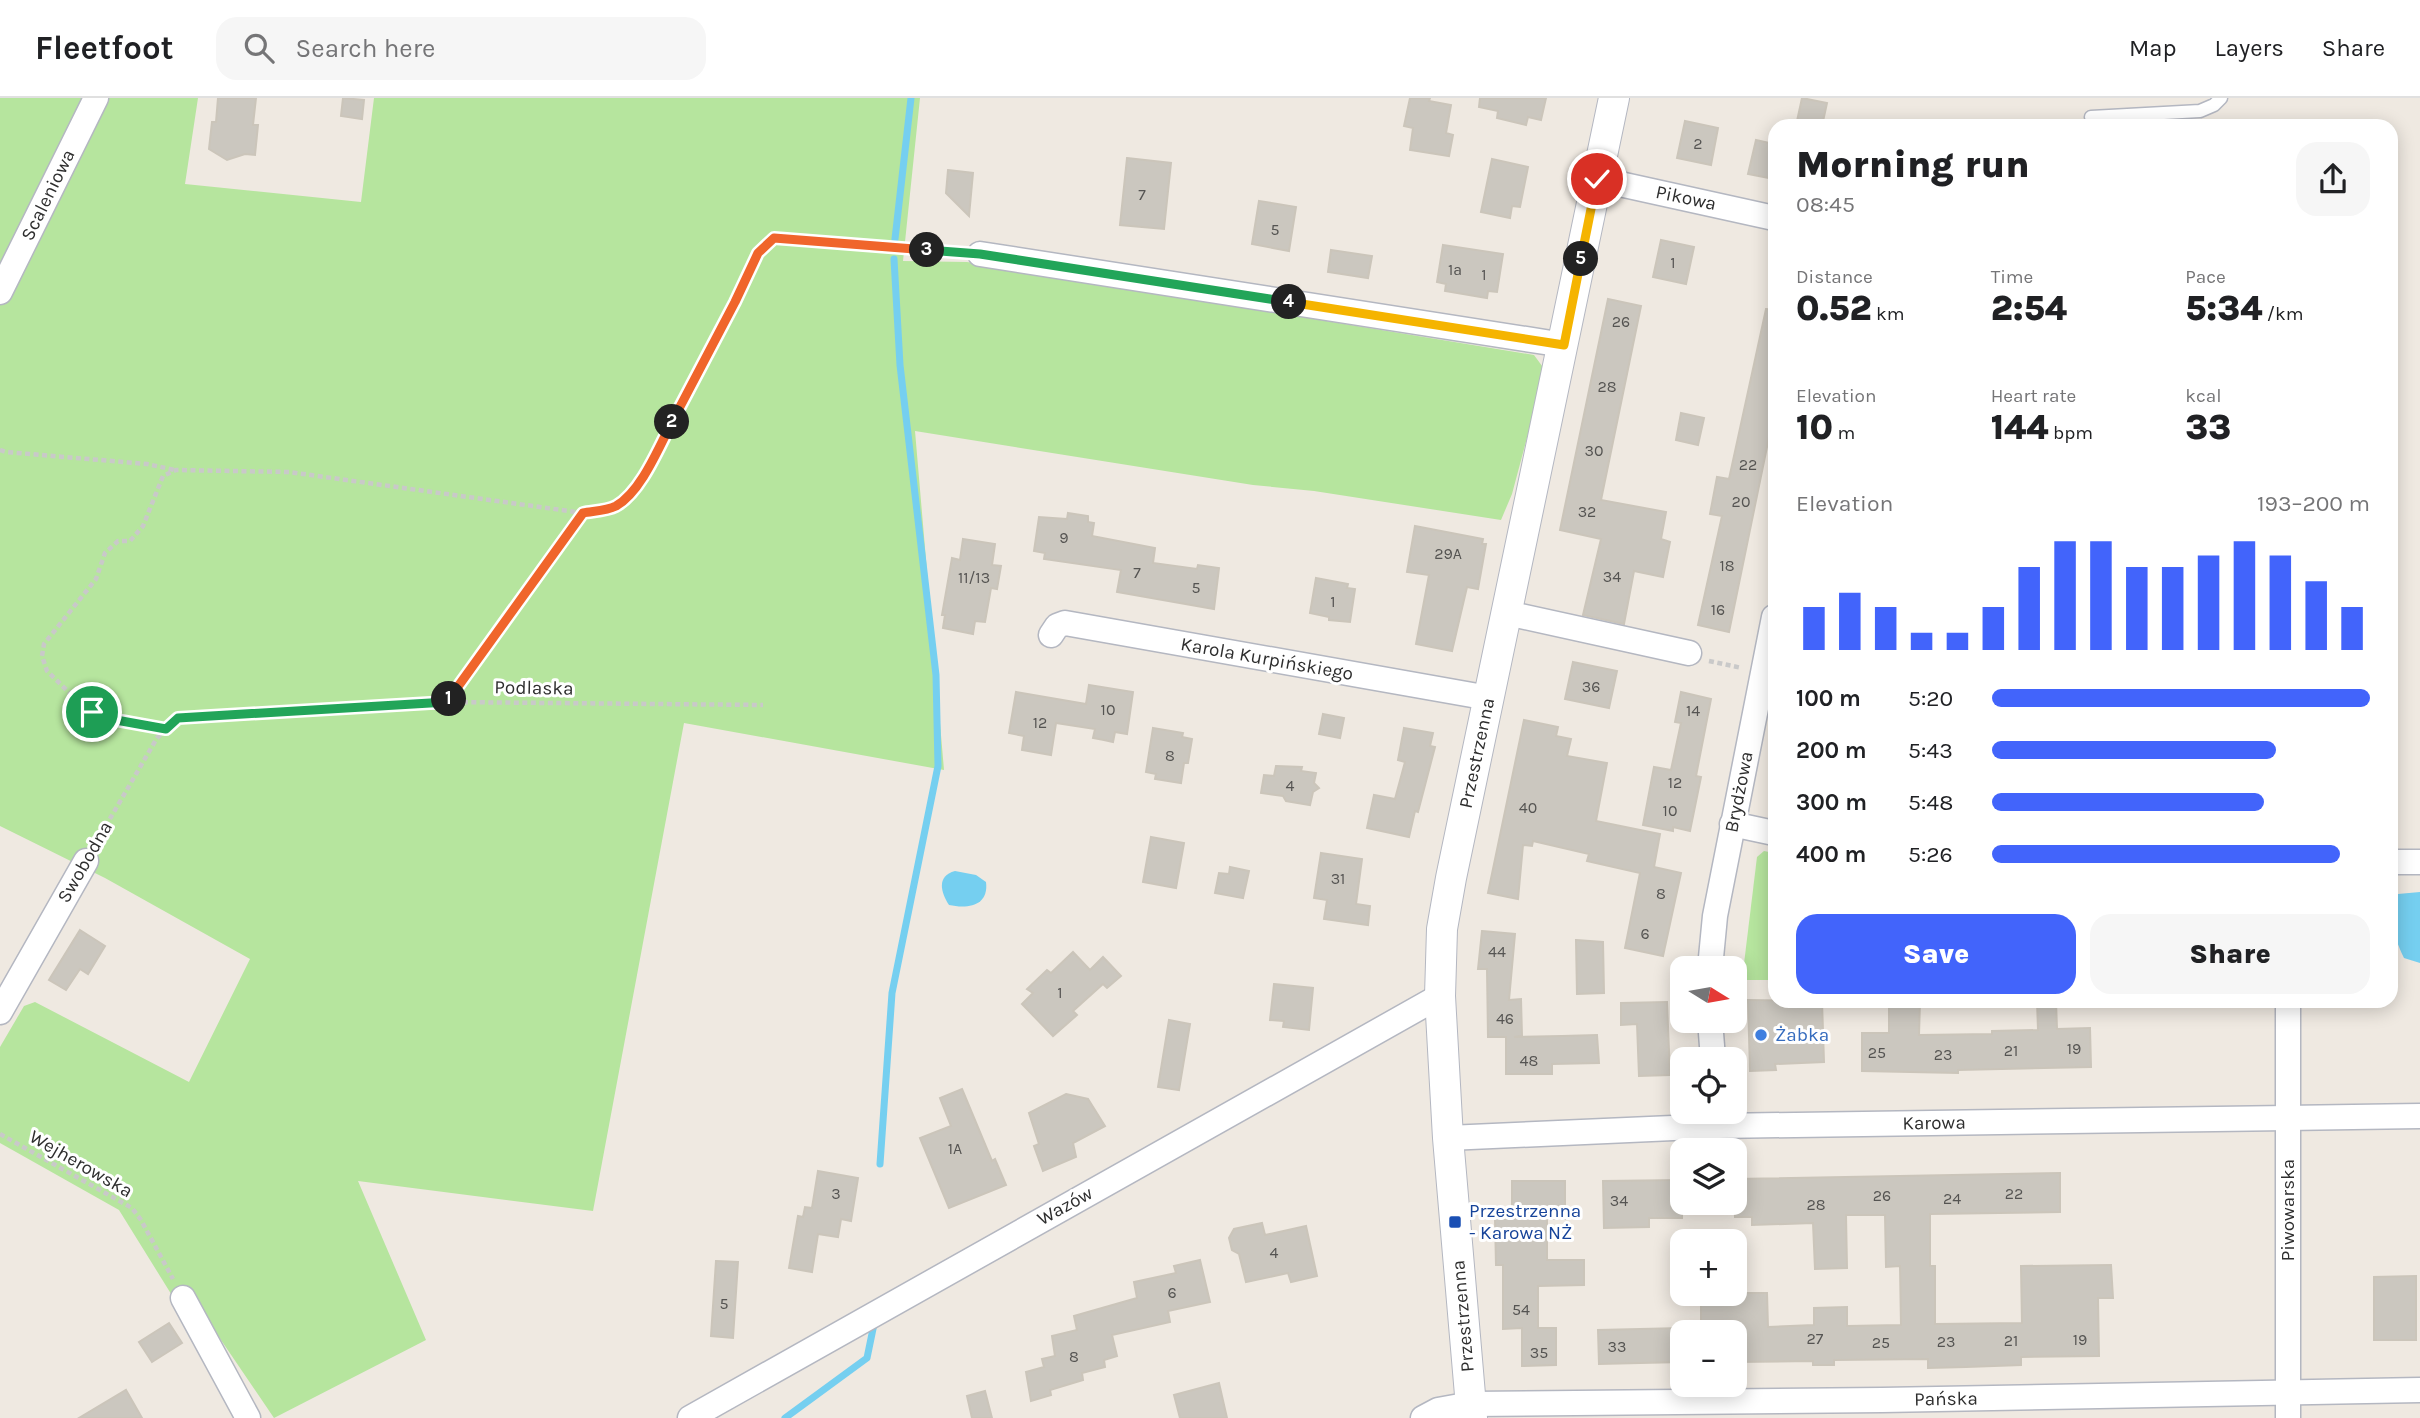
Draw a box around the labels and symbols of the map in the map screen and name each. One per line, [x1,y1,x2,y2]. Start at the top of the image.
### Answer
house number: 2 [1693,134,1703,153]
street label: Scaleniowa [17,146,79,244]
pin [1567,149,1627,209]
street label: Pikowa [1654,181,1718,215]
house number: 7 [1138,185,1146,204]
house number: 5 [1270,220,1280,239]
pin: 3 [909,232,944,268]
pin: 5 [1564,242,1598,276]
house number: 1 [1670,253,1676,272]
house number: 1a [1448,260,1462,279]
house number: 1 [1481,265,1487,284]
pin: 4 [1272,284,1306,320]
house number: 26 [1612,312,1630,331]
house number: 28 [1597,377,1617,396]
pin: 2 [654,404,690,440]
house number: 30 [1585,441,1603,460]
house number: 22 [1739,455,1757,474]
house number: 20 [1732,492,1750,511]
house number: 32 [1578,502,1596,521]
house number: 9 [1059,528,1069,547]
house number: 29A [1434,544,1462,563]
house number: 18 [1719,556,1735,575]
house number: 7 [1133,563,1141,582]
house number: 34 [1603,567,1621,586]
house number: 11/13 [958,568,990,587]
house number: 5 [1191,578,1201,597]
house number: 1 [1330,592,1336,611]
house number: 16 [1711,600,1725,619]
street label: Karola Kurpińskiego [1179,633,1355,685]
street label: Podlaska [494,676,574,700]
house number: 36 [1582,677,1600,696]
pin [62,682,122,742]
pin: 1 [432,682,466,716]
street label: Przestrzenna [1455,696,1499,810]
house number: 10 [1101,700,1115,719]
house number: 14 [1686,701,1700,720]
house number: 12 [1033,713,1047,732]
house number: 8 [1165,746,1175,765]
street label: Brydżowa [1720,749,1758,835]
house number: 12 [1668,773,1682,792]
house number: 4 [1286,776,1295,795]
house number: 40 [1519,798,1537,817]
house number: 10 [1663,801,1677,820]
street label: Swobodna [53,817,117,907]
house number: 31 [1331,869,1345,888]
house number: 8 [1656,884,1666,903]
house number: 6 [1640,924,1650,943]
house number: 44 [1488,942,1506,961]
north arrow [1670,956,1746,1032]
house number: 1 [1057,983,1063,1002]
house number: 46 [1496,1009,1514,1028]
place label: Żabka [1775,1024,1829,1046]
marker: Żabka [1753,1027,1769,1043]
house number: 19 [2067,1039,2081,1058]
house number: 21 [2004,1041,2018,1060]
house number: 25 [1868,1043,1886,1062]
house number: 23 [1934,1045,1952,1064]
house number: 48 [1520,1051,1538,1070]
street label: Karowa [1902,1111,1966,1135]
street label: Wejherowska [25,1126,137,1202]
house number: 1A [948,1139,962,1158]
street label: Piwowarska [2277,1159,2299,1261]
street label: Wazów [1033,1182,1097,1230]
house number: 3 [831,1184,841,1203]
house number: 22 [2005,1184,2023,1203]
house number: 26 [1873,1186,1891,1205]
house number: 24 [1943,1189,1961,1208]
house number: 34 [1610,1191,1628,1210]
house number: 28 [1806,1195,1826,1214]
place label: Przestrzenna - Karowa NŻ [1469,1200,1581,1244]
marker: Przestrzenna - Karowa NŻ [1447,1214,1463,1230]
house number: 4 [1270,1243,1279,1262]
street label: Przestrzenna [1447,1259,1479,1373]
house number: 6 [1167,1283,1177,1302]
house number: 5 [719,1294,729,1313]
house number: 54 [1512,1300,1530,1319]
house number: 27 [1807,1329,1824,1348]
house number: 19 [2073,1330,2087,1349]
house number: 21 [2004,1331,2018,1350]
house number: 23 [1937,1332,1955,1351]
house number: 25 [1872,1333,1890,1352]
house number: 33 [1608,1337,1626,1356]
house number: 35 [1530,1343,1548,1362]
house number: 8 [1069,1347,1079,1366]
street label: Pańska [1914,1387,1978,1411]

